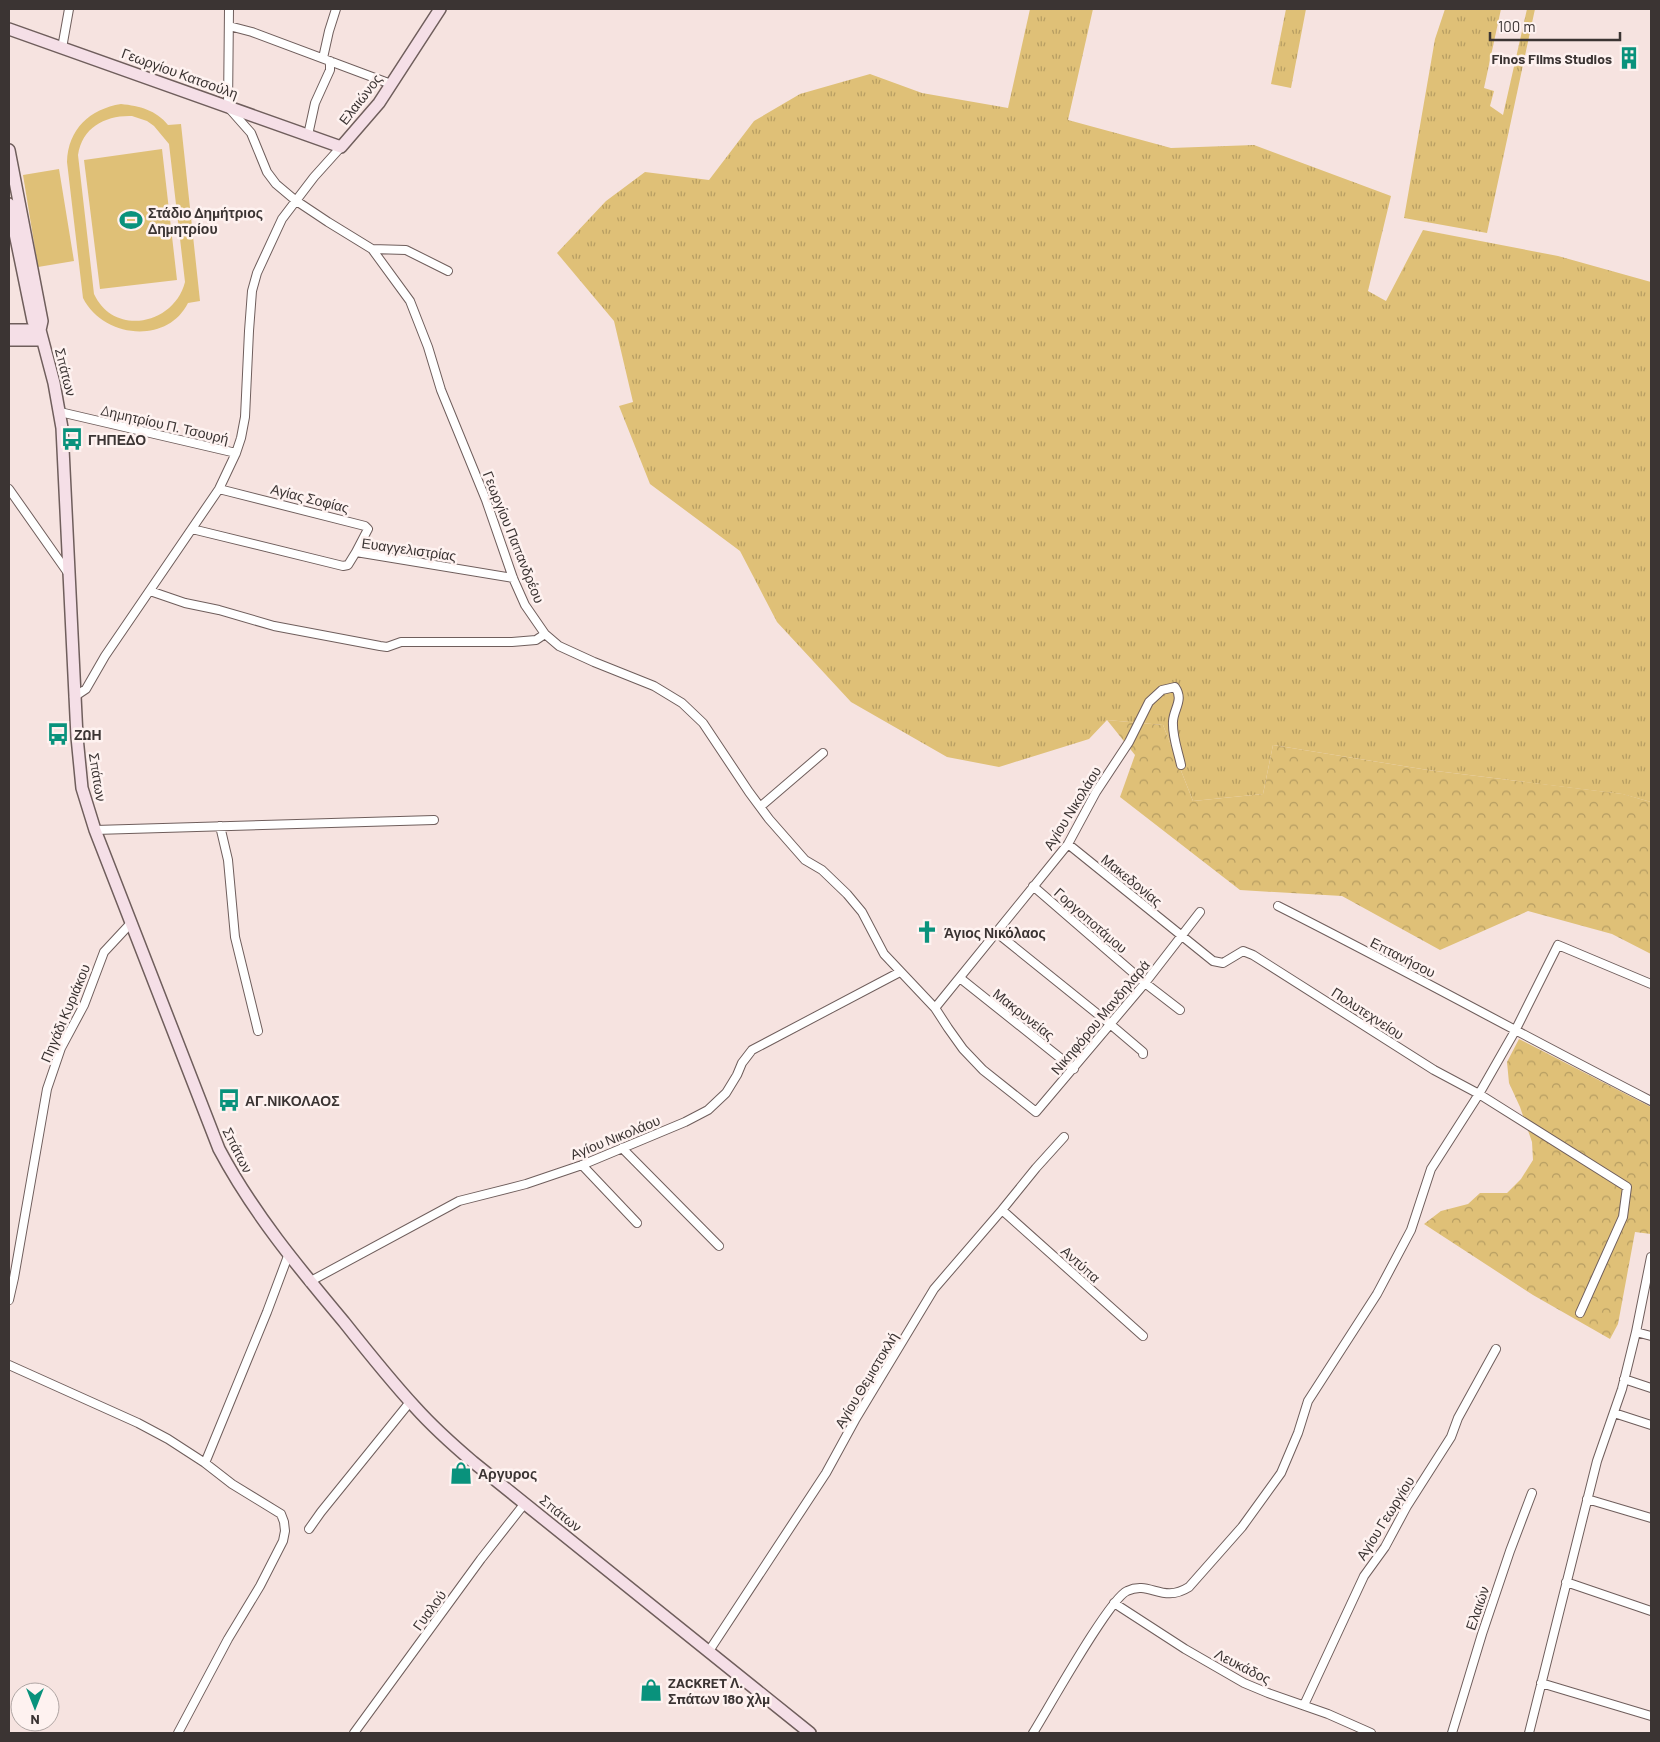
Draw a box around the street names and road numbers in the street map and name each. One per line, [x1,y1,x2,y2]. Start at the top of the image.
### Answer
street label: Γεωργίου Κατσούλη [119,44,241,102]
street label: Ελαιώνος [335,70,385,128]
street label: Σπάτων [52,346,80,398]
street label: Δημητρίου Π. Τσουρή [99,401,231,447]
street label: Γεωργίου Παπανδρέου [480,468,548,606]
street label: Αγίας Σοφίας [269,480,351,516]
street label: Ευαγγελιστρίας [361,534,458,564]
street label: Σπάτων [86,751,110,803]
street label: Αγίου Νικολάου [1040,763,1104,853]
street label: Μακεδονίας [1098,850,1166,910]
street label: Γοργοποτάμου [1051,884,1131,956]
street label: Επτανήσου [1368,933,1438,981]
street label: Νικηφόρου Μανδηλαρά [1047,956,1153,1078]
street label: Πηγάδι Κυριάκου [37,961,93,1065]
street label: Πολυτεχνείου [1329,983,1407,1043]
street label: Μακρυνείας [990,985,1058,1043]
street label: Αγίου Νικολάου [568,1111,662,1163]
street label: Σπάτων [219,1124,257,1176]
street label: Αντύπα [1058,1242,1104,1286]
street label: Αγίου Θεμιστοκλή [831,1329,901,1431]
street label: Αγίου Γεωργίου [1352,1473,1418,1563]
street label: Σπάτων [537,1491,585,1535]
street label: Ελαιών [1462,1584,1492,1632]
street label: Γυαλού [409,1587,449,1633]
street label: Λευκάδος [1212,1645,1274,1687]

